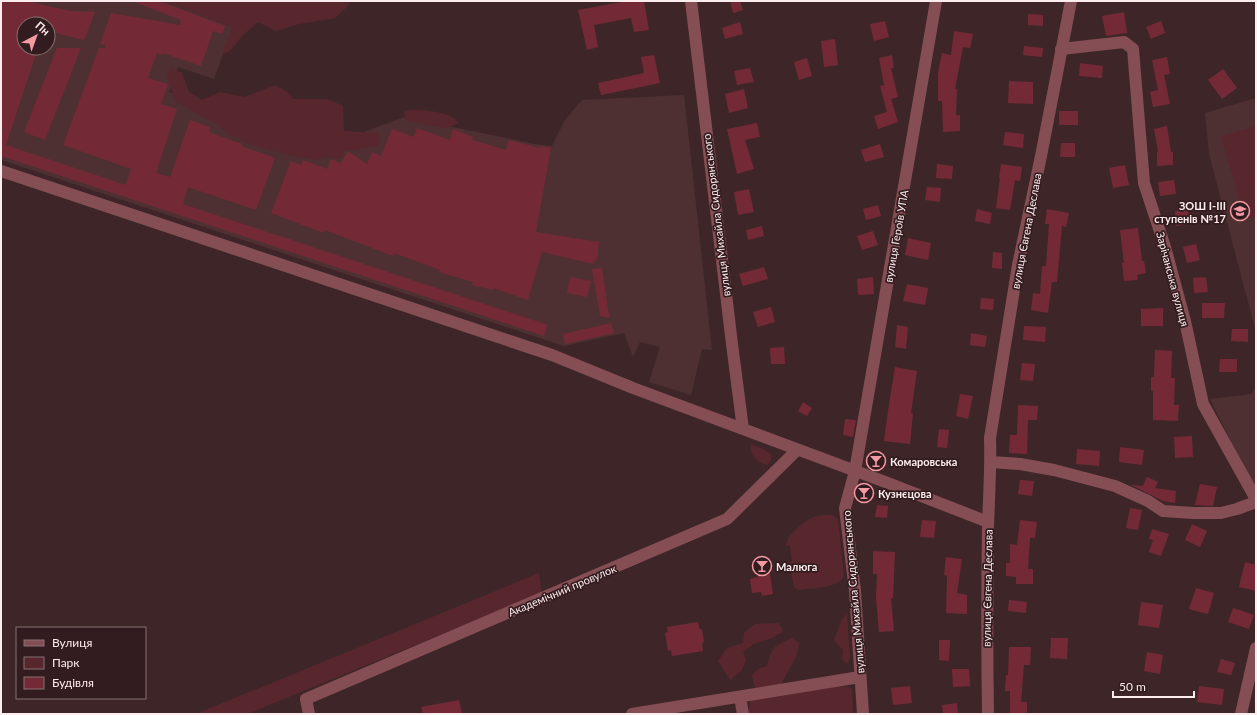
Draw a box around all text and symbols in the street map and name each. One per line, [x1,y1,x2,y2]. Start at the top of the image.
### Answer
north arrow [16,16,56,56]
text: Пн [33,18,53,38]
street label: вулиця Михайла Сидорянського [700,133,732,297]
street label: вулиця Євгена Деслава [1008,172,1044,290]
street label: вулиця Героїв УПА [881,188,911,283]
place label: ЗОШ І-ІІІ ступенів №17 [1154,199,1226,225]
school or university icon: ЗОШ І-ІІІ ступенів №17 [1229,200,1251,222]
street label: Зарічанська вулиця [1154,230,1192,328]
bar icon: Комаровська [865,450,887,472]
place label: Комаровська [890,455,957,468]
bar icon: Кузнєцова [853,482,875,504]
place label: Кузнєцова [878,487,932,500]
street label: вулиця Михайла Сидорянського [839,510,867,674]
street label: вулиця Євгена Деслава [979,529,995,647]
bar icon: Малюга [751,555,773,577]
place label: Малюга [776,560,817,573]
street label: Академічний провулок [506,561,618,619]
legend [16,627,146,699]
text: Вулиця [52,635,92,650]
text: Парк [52,655,80,670]
scale bar [1113,673,1194,699]
text: Будівля [52,675,94,690]
text: 50 m [1119,679,1146,694]

